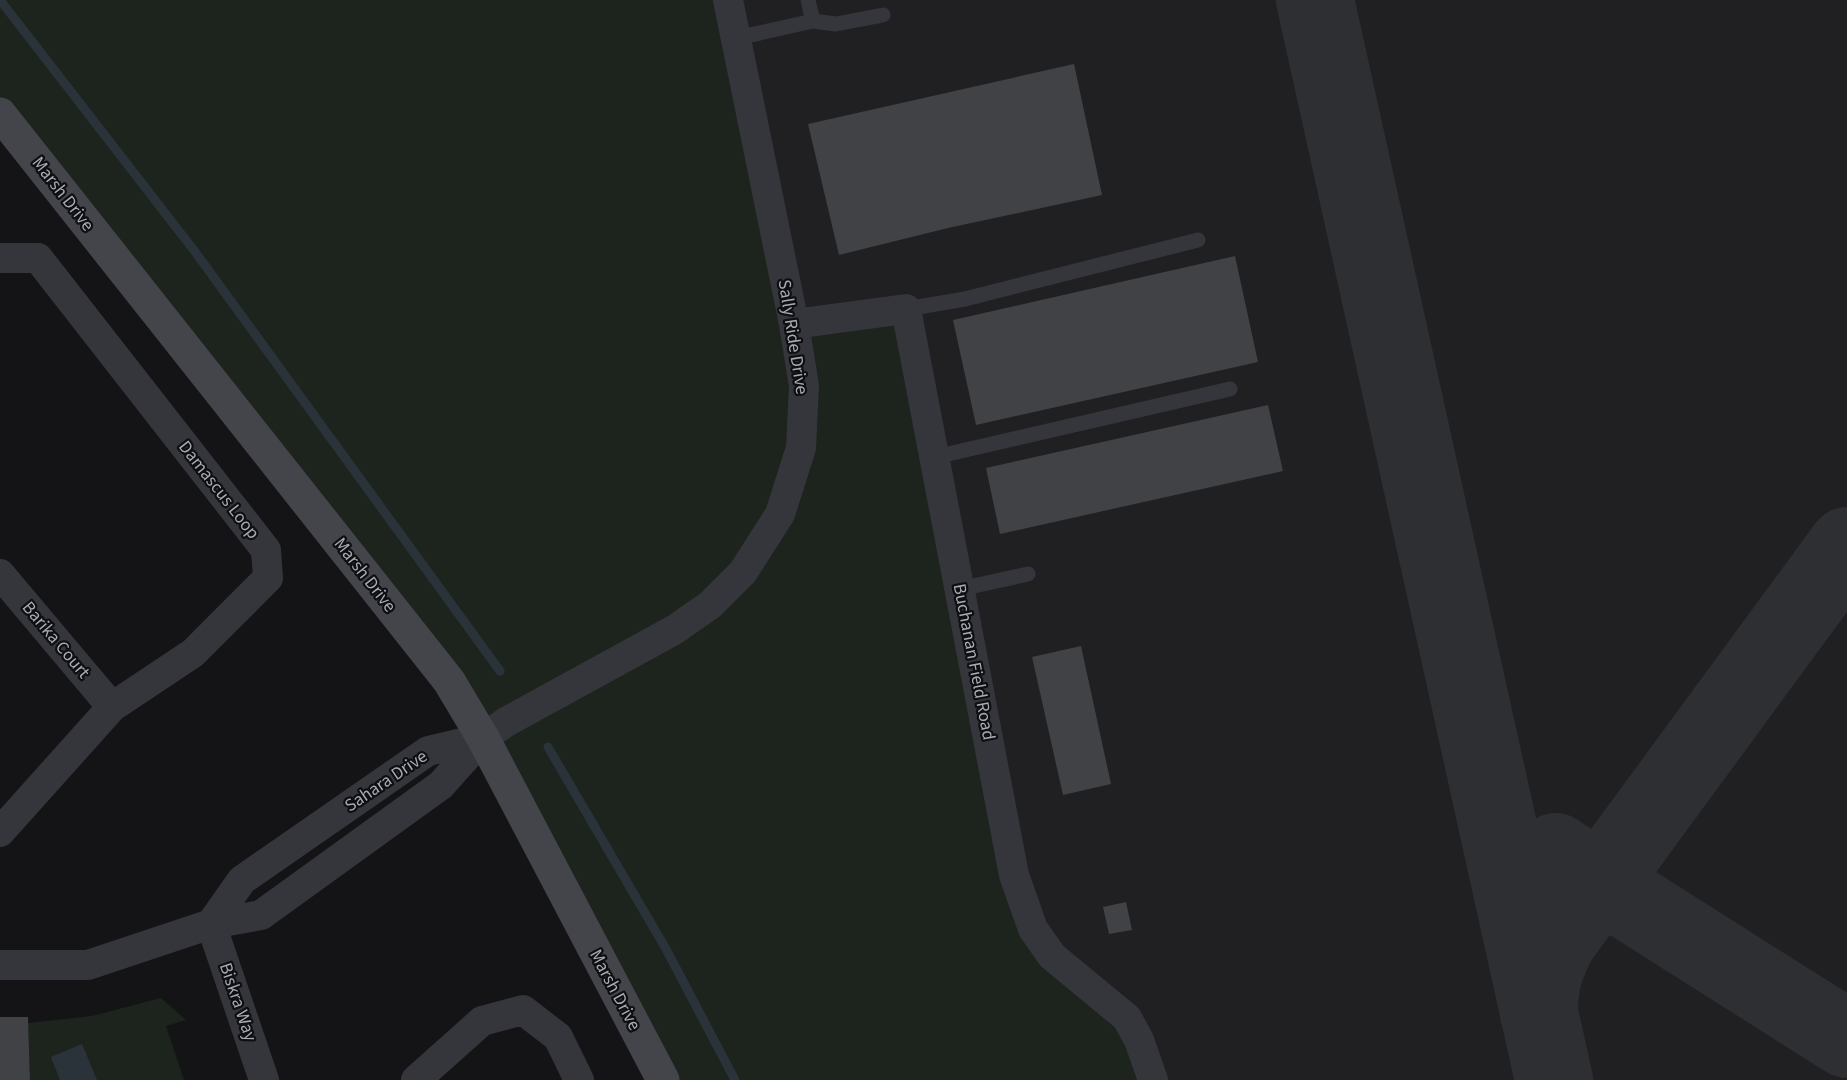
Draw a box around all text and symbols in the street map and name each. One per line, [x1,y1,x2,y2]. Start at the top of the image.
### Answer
street label: Marsh Drive [26,152,100,237]
street label: Sally Ride Drive [772,278,814,396]
street label: Damascus Loop [173,435,265,545]
street label: Marsh Drive [328,533,402,618]
street label: Buchanan Field Road [947,582,1001,742]
street label: Barika Court [16,596,96,684]
street label: Sahara Drive [340,744,432,818]
street label: Marsh Drive [583,945,647,1035]
street label: Biskra Way [213,959,263,1045]

